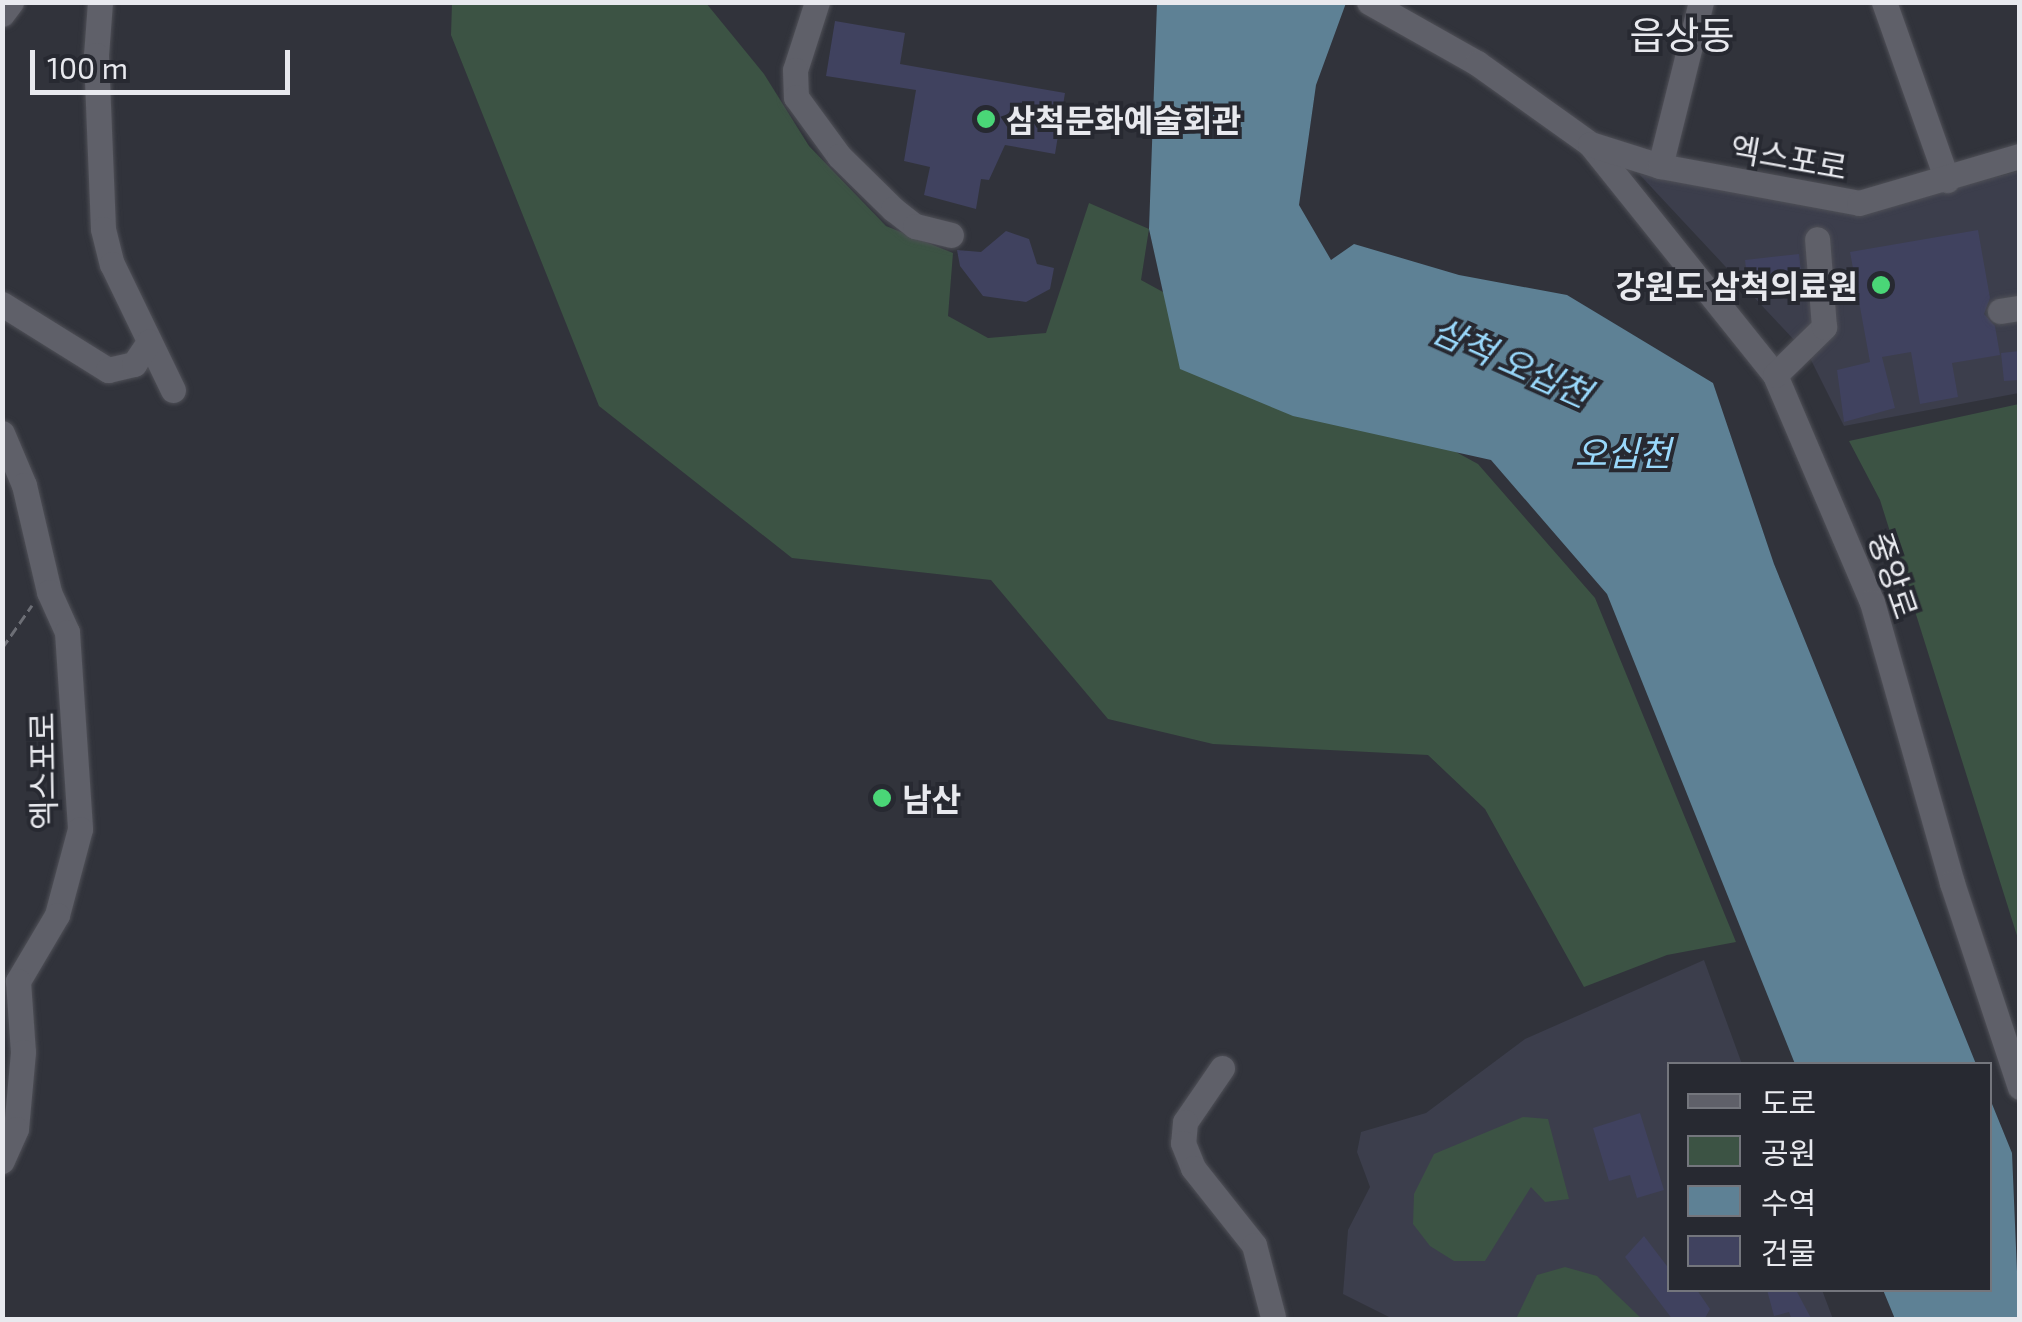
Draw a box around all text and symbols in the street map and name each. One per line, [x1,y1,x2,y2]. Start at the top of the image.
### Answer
district label: 읍상동 [1630,12,1734,58]
scale bar [35,30,295,92]
text: 100 m [47,49,128,85]
place label: 삼척문화예술회관 [1006,100,1242,138]
marker: 삼척문화예술회관 [975,108,997,130]
street label: 엑스포로 [1728,128,1850,186]
place label: 강원도 삼척의료원 [1616,266,1858,304]
marker: 강원도 삼척의료원 [1868,272,1894,298]
water label: 삼척 오십천 [1426,307,1598,415]
water label: 오십천 [1575,431,1671,473]
street label: 중앙로 [1861,527,1927,623]
street label: 엑스포로 [22,712,62,830]
place label: 남산 [902,779,961,817]
marker: 남산 [871,787,893,809]
legend [1667,1062,1992,1292]
text: 도로 [1761,1084,1816,1120]
text: 공원 [1761,1134,1816,1170]
text: 수역 [1761,1184,1816,1220]
text: 건물 [1761,1234,1816,1270]

